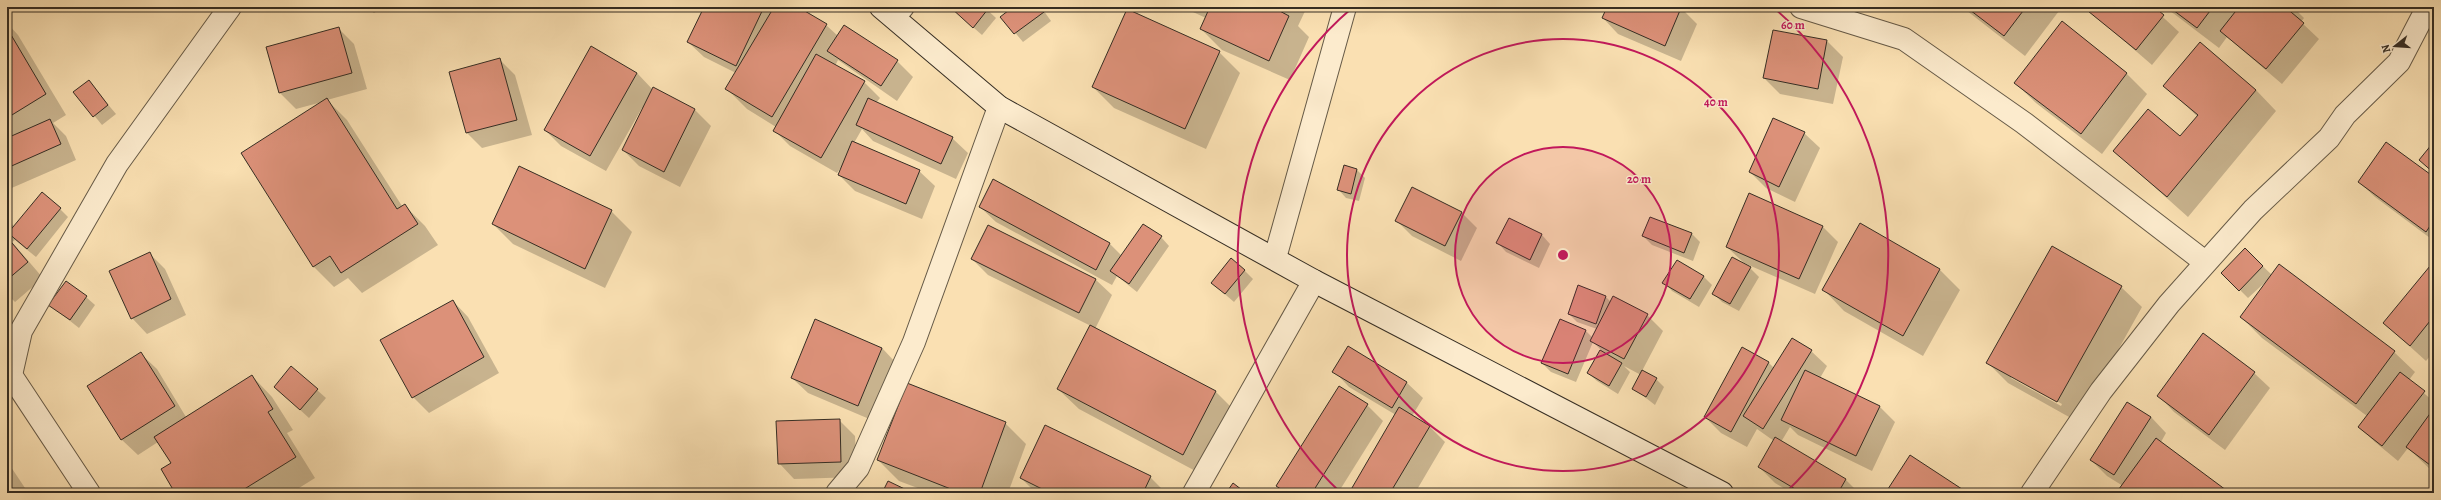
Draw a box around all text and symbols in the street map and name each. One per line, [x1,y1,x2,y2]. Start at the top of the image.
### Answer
text: 60 m [1781,17,1805,33]
north arrow [2375,26,2415,66]
text: N [2378,43,2394,55]
text: 40 m [1704,94,1728,110]
text: 20 m [1627,171,1651,187]
centre of rings [1556,248,1570,262]

